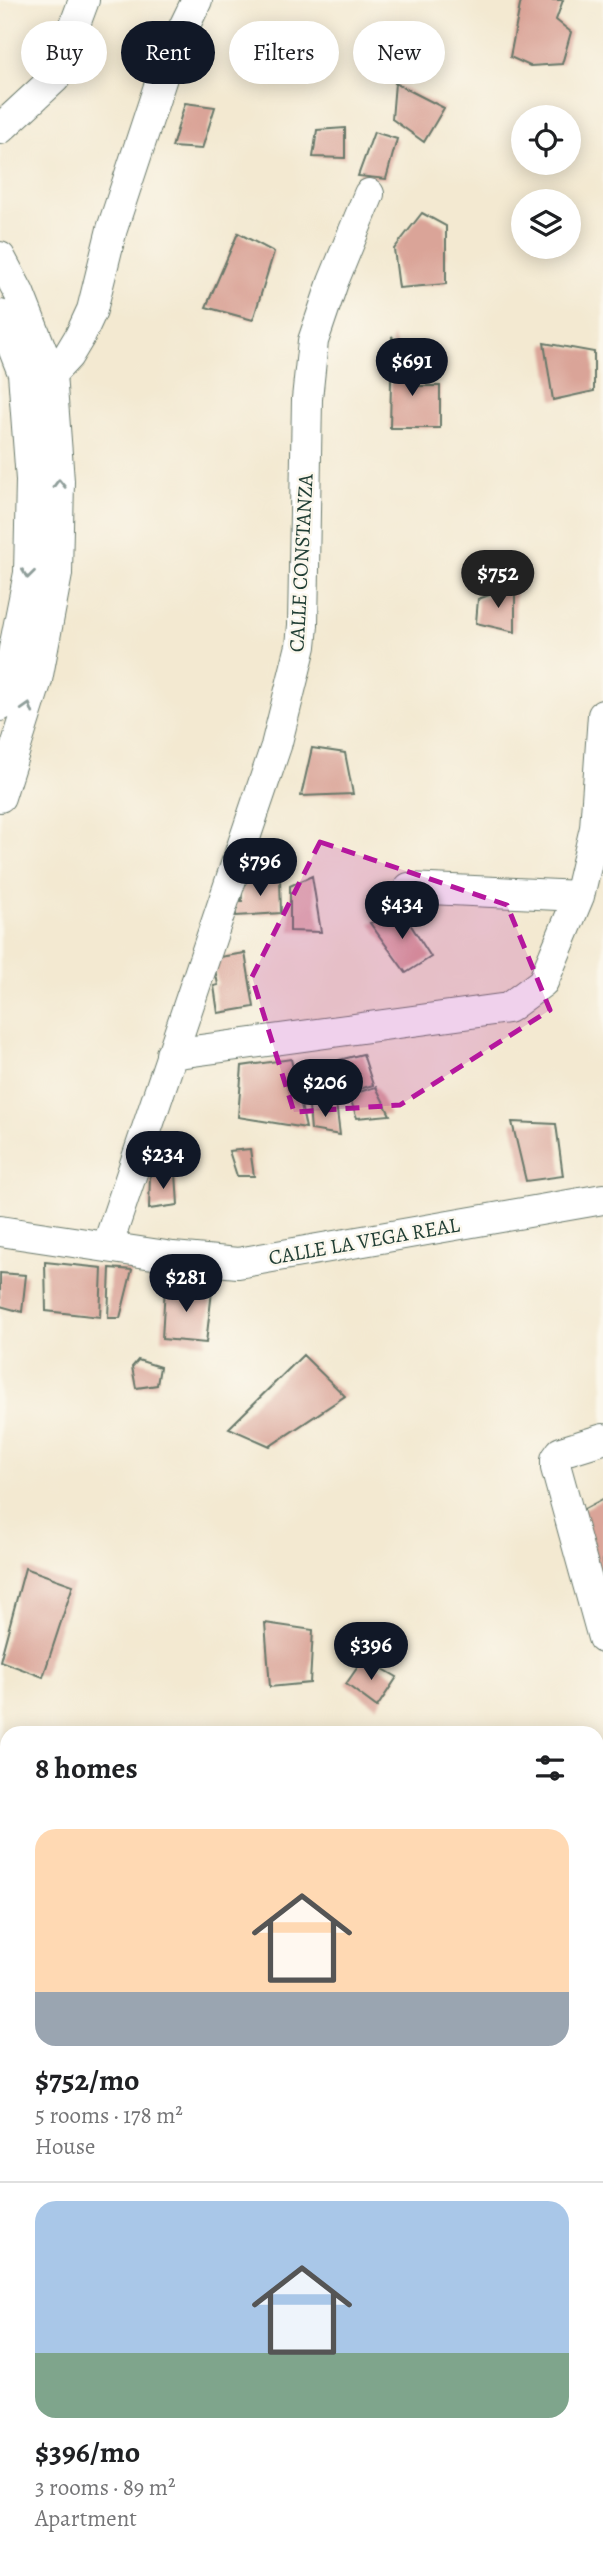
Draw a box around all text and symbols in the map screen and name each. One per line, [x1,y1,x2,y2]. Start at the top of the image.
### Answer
chip: Buy [21,21,107,84]
chip: Rent [121,21,215,84]
chip: Filters [229,21,339,84]
chip: New [353,21,445,84]
map controls [511,105,581,259]
button: locate [511,105,581,175]
button: layers [511,189,581,259]
pin: $691 [371,338,453,398]
text: $691 [392,345,432,376]
street label: CALLE CONSTANZA [282,472,320,653]
one-way arrow [51,479,67,489]
pin: $752 [457,550,539,610]
text: $752 [477,557,519,588]
one-way arrow [20,568,35,580]
one-way arrow [19,703,34,715]
pin: $796 [219,838,301,898]
text: $796 [239,845,281,876]
pin: $434 [361,881,443,941]
text: $434 [381,888,423,919]
pin: $206 [284,1060,366,1119]
text: $206 [303,1066,347,1097]
pin: $234 [122,1132,204,1191]
text: $234 [142,1138,184,1169]
street label: CALLE LA VEGA REAL [266,1210,462,1272]
pin: $281 [145,1254,227,1314]
text: $281 [165,1261,207,1292]
pin: $396 [330,1622,412,1682]
text: $396 [350,1629,392,1660]
text: 8 homes [35,1748,138,1788]
icon: filters [531,1749,569,1787]
icon: home [239,1875,365,2001]
text: $752/mo [35,2060,140,2100]
text: 5 rooms · 178 m² [35,2100,183,2131]
text: House [35,2131,95,2162]
icon: home [239,2247,365,2373]
text: $396/mo [35,2432,140,2472]
text: 3 rooms · 89 m² [35,2472,176,2503]
text: Apartment [35,2503,137,2534]

